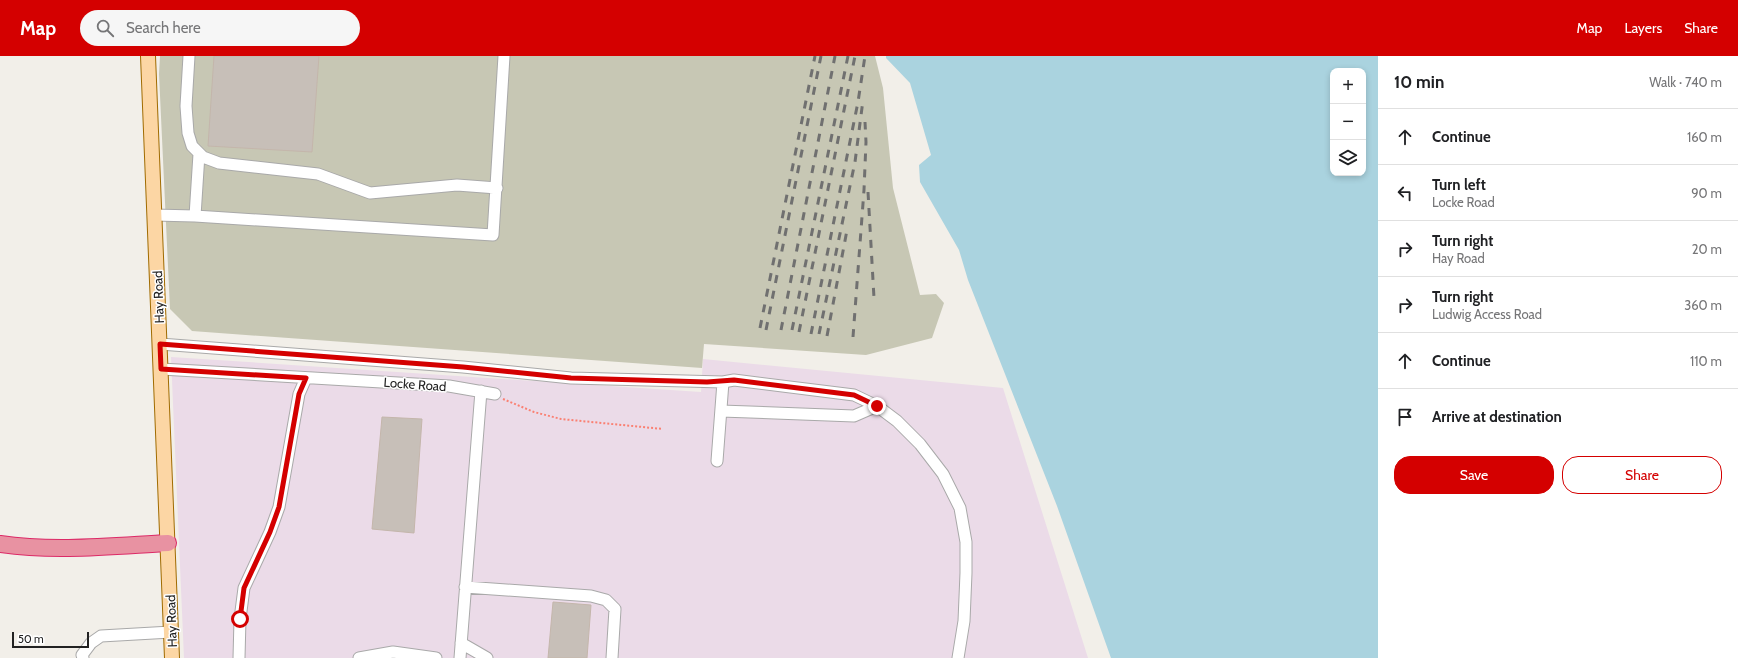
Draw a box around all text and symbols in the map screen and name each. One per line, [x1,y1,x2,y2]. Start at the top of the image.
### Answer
search box [80,10,360,46]
text: Map [20,17,56,40]
icon: search [94,17,116,39]
text: Search here [126,19,201,37]
text: Map [1577,19,1602,37]
text: Layers [1624,19,1662,37]
text: Share [1684,19,1718,37]
map controls [1330,68,1366,176]
button: + [1330,68,1366,104]
text: 10 min [1394,72,1444,92]
text: Walk · 740 m [1649,74,1722,90]
button: − [1330,104,1366,140]
icon: ahead [1394,126,1416,148]
text: Continue [1432,128,1491,146]
text: 160 m [1687,129,1722,145]
button: layers [1330,140,1366,176]
text: Turn left [1432,176,1486,194]
icon: left [1394,182,1416,204]
text: 90 m [1691,185,1722,201]
text: Locke Road [1432,194,1495,210]
text: Turn right [1432,232,1493,250]
icon: right [1394,238,1416,260]
text: 20 m [1692,241,1722,257]
text: Hay Road [1432,250,1485,266]
street label: Hay Road [149,270,167,324]
text: Turn right [1432,288,1493,306]
icon: right [1394,294,1416,316]
text: 360 m [1684,297,1722,313]
text: Ludwig Access Road [1432,306,1542,322]
icon: ahead [1394,350,1416,372]
text: Continue [1432,352,1491,370]
text: 110 m [1690,353,1722,369]
street label: Locke Road [383,374,447,394]
route end [868,397,886,415]
icon: arrive [1394,406,1416,428]
text: Arrive at destination [1432,408,1562,426]
button: Save [1394,456,1554,494]
button: Share [1562,456,1722,494]
street label: Hay Road [162,594,180,648]
route start [231,610,249,628]
scale bar [12,630,89,649]
text: 50 m [18,632,44,646]

